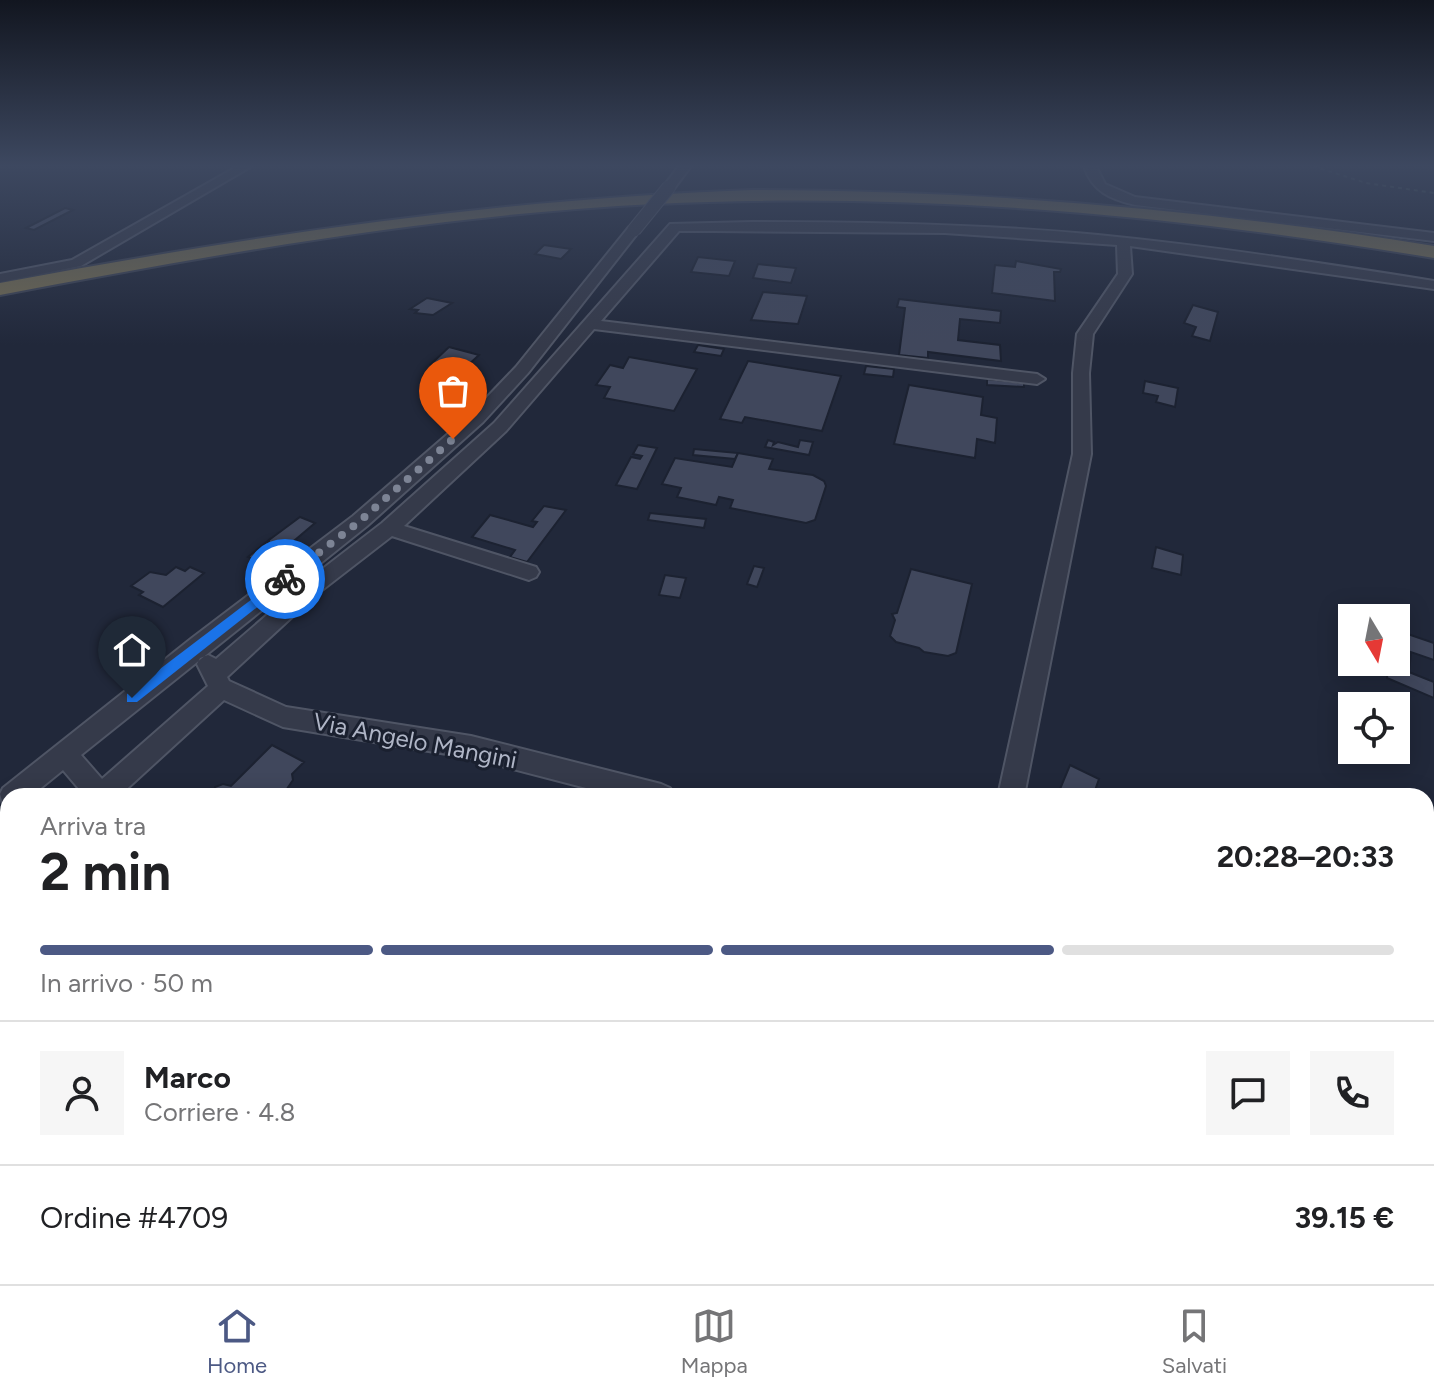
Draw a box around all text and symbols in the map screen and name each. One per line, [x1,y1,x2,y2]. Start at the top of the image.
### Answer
pin [419,357,487,439]
icon: bag [431,369,475,413]
courier [245,539,325,619]
icon: bike [263,557,307,601]
north arrow [1338,604,1410,676]
map controls [1338,604,1410,764]
pin [98,616,166,698]
icon: home [110,628,154,672]
button: locate [1338,692,1410,764]
street label: Via Angelo Mangini [311,707,519,774]
text: Arriva tra [40,810,146,842]
text: 20:28–20:33 [1217,838,1394,875]
text: 2 min [40,841,171,903]
text: In arrivo · 50 m [40,967,213,999]
button: person [40,1051,124,1135]
button: chat [1206,1051,1290,1135]
button: phone [1310,1051,1394,1135]
text: Marco [144,1059,231,1096]
text: Corriere · 4.8 [144,1096,296,1128]
text: Ordine #4709 [40,1199,228,1236]
text: 39.15 € [1294,1199,1394,1236]
tab: Home [207,1304,267,1379]
tab: Mappa [681,1304,748,1379]
tab: Salvati [1162,1304,1227,1379]

